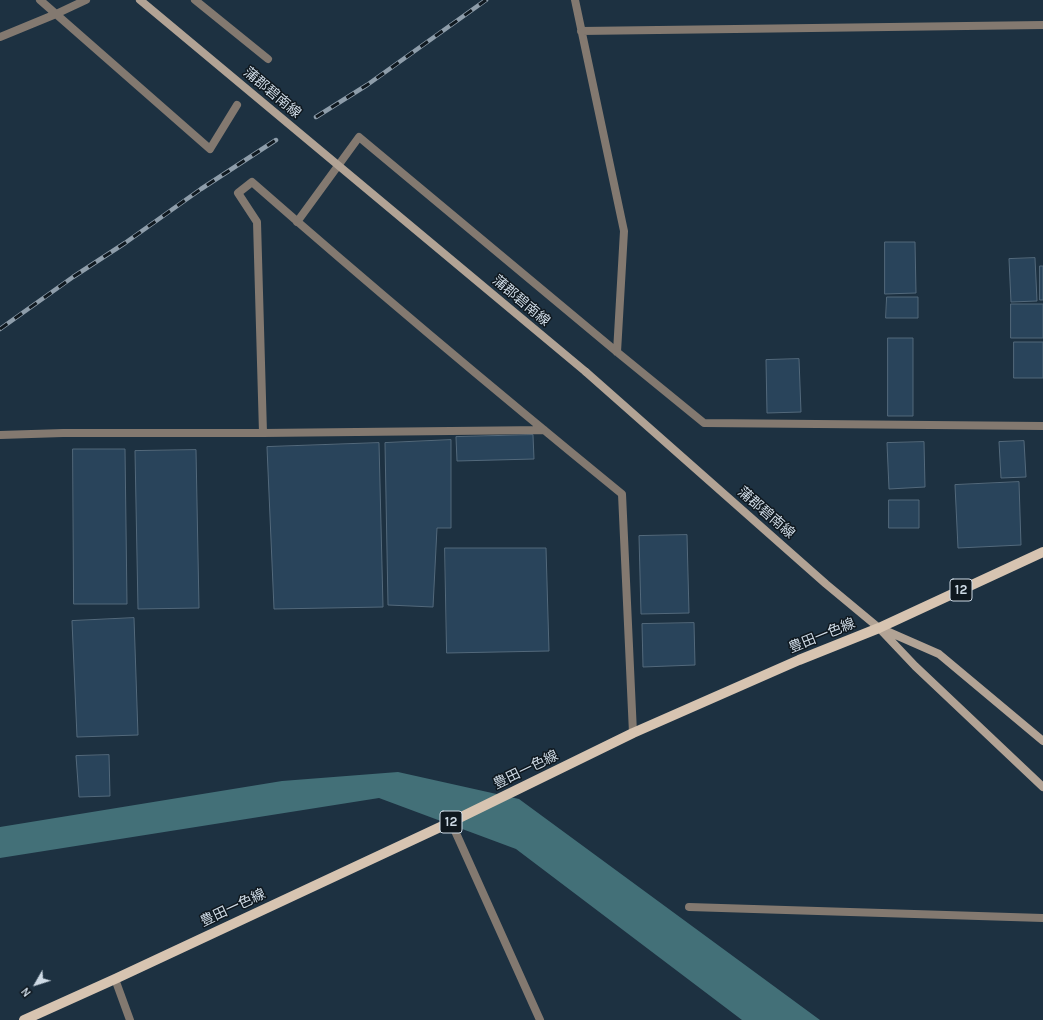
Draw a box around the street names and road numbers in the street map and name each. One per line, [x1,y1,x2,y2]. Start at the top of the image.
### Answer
street label: 蒲郡碧南線 [240,64,304,122]
street label: 蒲郡碧南線 [489,272,553,330]
street label: 蒲郡碧南線 [734,484,798,542]
road number: 12 [950,579,972,601]
street label: 豊田一色線 [786,615,858,657]
street label: 豊田一色線 [491,747,561,793]
road number: 12 [440,811,462,833]
street label: 豊田一色線 [198,886,268,930]

